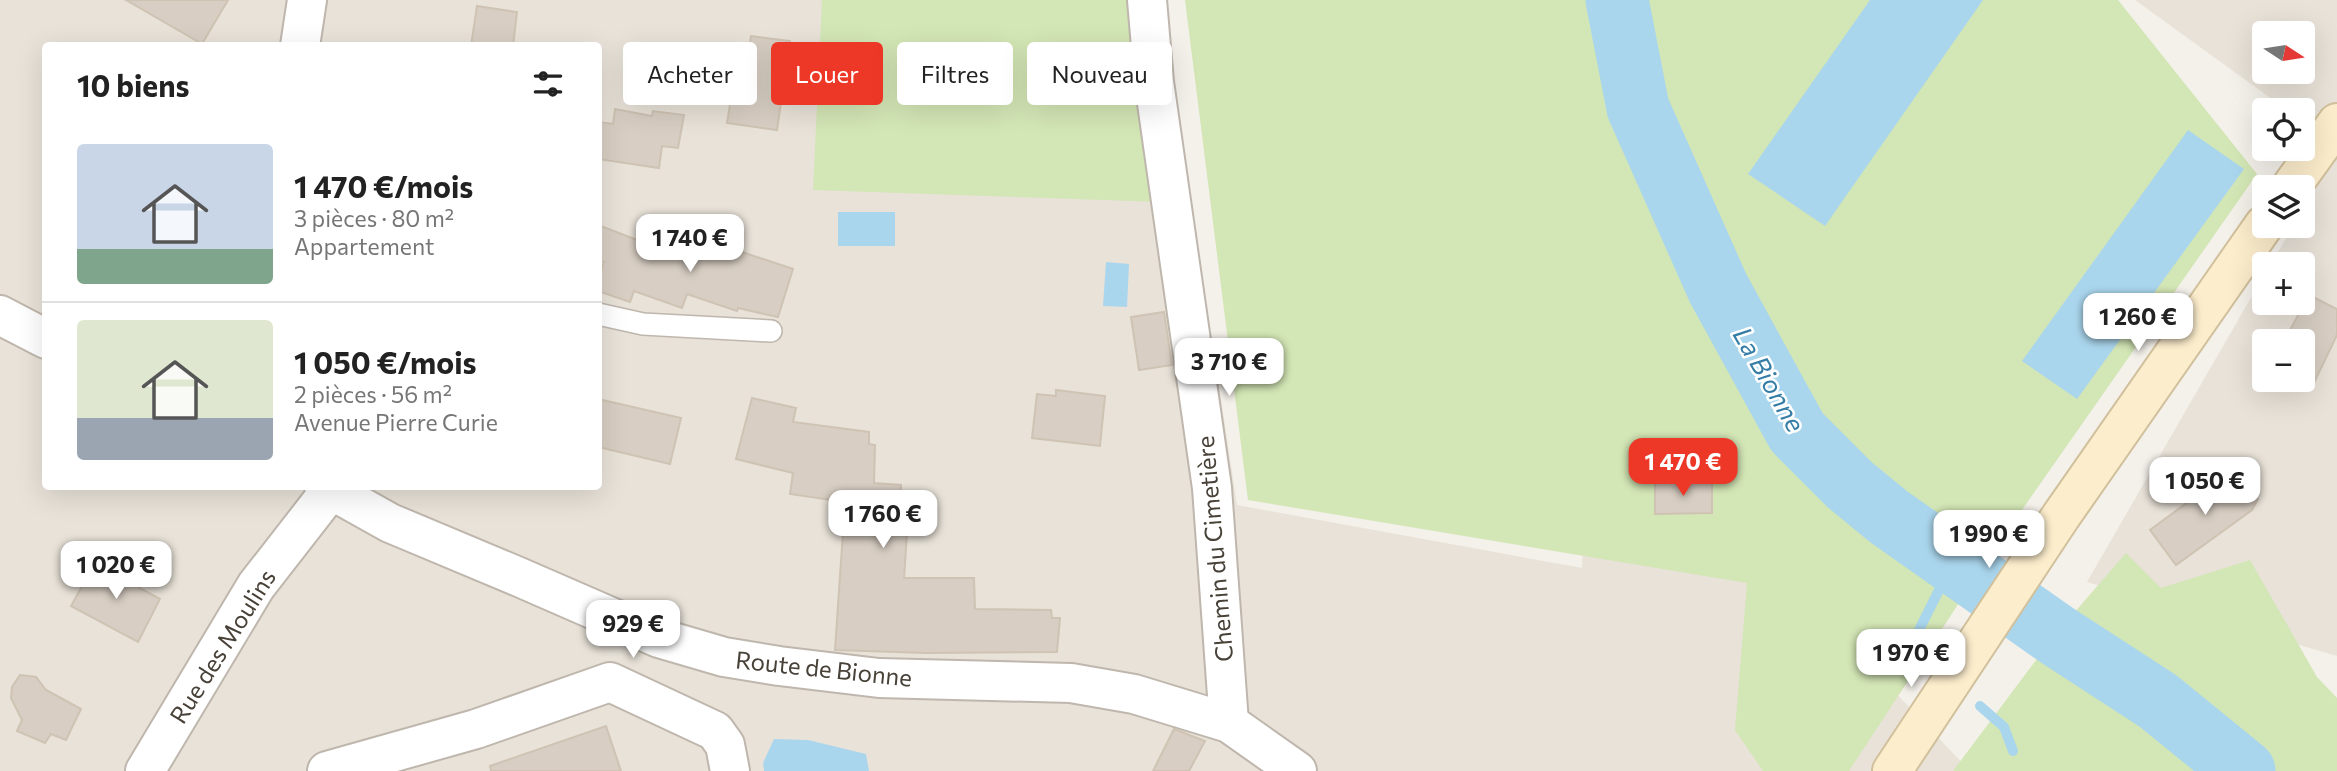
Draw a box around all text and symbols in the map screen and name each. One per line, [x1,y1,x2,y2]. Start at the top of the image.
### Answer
north arrow [2252,21,2315,84]
map controls [2252,21,2315,392]
chip: Acheter [623,42,757,105]
chip: Louer [771,42,883,105]
chip: Filtres [897,42,1013,105]
chip: Nouveau [1027,42,1172,105]
icon: filters [529,65,567,103]
text: 10 biens [77,66,190,103]
button: locate [2252,98,2315,161]
text: 1 470 €/mois [294,167,473,204]
icon: home [133,172,217,256]
button: layers [2252,175,2315,238]
text: 3 pièces · 80 m² [294,204,454,232]
pin: 1 740 € [625,215,755,274]
text: 1 740 € [652,223,728,251]
text: Appartement [294,232,435,260]
button: + [2252,252,2315,315]
pin: 1 260 € [2073,294,2203,353]
text: 1 260 € [2099,302,2177,330]
water label: La Bionne [1728,321,1813,437]
button: − [2252,329,2315,392]
pin: 3 710 € [1164,338,1294,398]
text: 1 050 €/mois [294,343,477,380]
text: 3 710 € [1191,347,1267,375]
icon: home [133,348,217,432]
text: 2 pièces · 56 m² [294,380,452,408]
text: Avenue Pierre Curie [294,408,498,436]
street label: Chemin du Cimetière [1190,435,1238,663]
pin: 1 470 € [1618,438,1748,498]
text: 1 470 € [1645,447,1721,475]
pin: 1 050 € [2140,458,2270,517]
text: 1 050 € [2165,466,2245,494]
pin: 1 760 € [818,490,948,550]
text: 1 760 € [844,499,922,527]
pin: 1 990 € [1924,510,2054,570]
text: 1 990 € [1949,519,2029,547]
pin: 1 020 € [51,542,181,601]
text: 1 020 € [77,550,155,578]
street label: Rue des Moulins [163,564,281,728]
pin: 929 € [584,600,682,660]
text: 929 € [602,609,664,637]
pin: 1 970 € [1846,630,1976,689]
text: 1 970 € [1872,638,1950,666]
street label: Route de Bionne [734,644,914,692]

